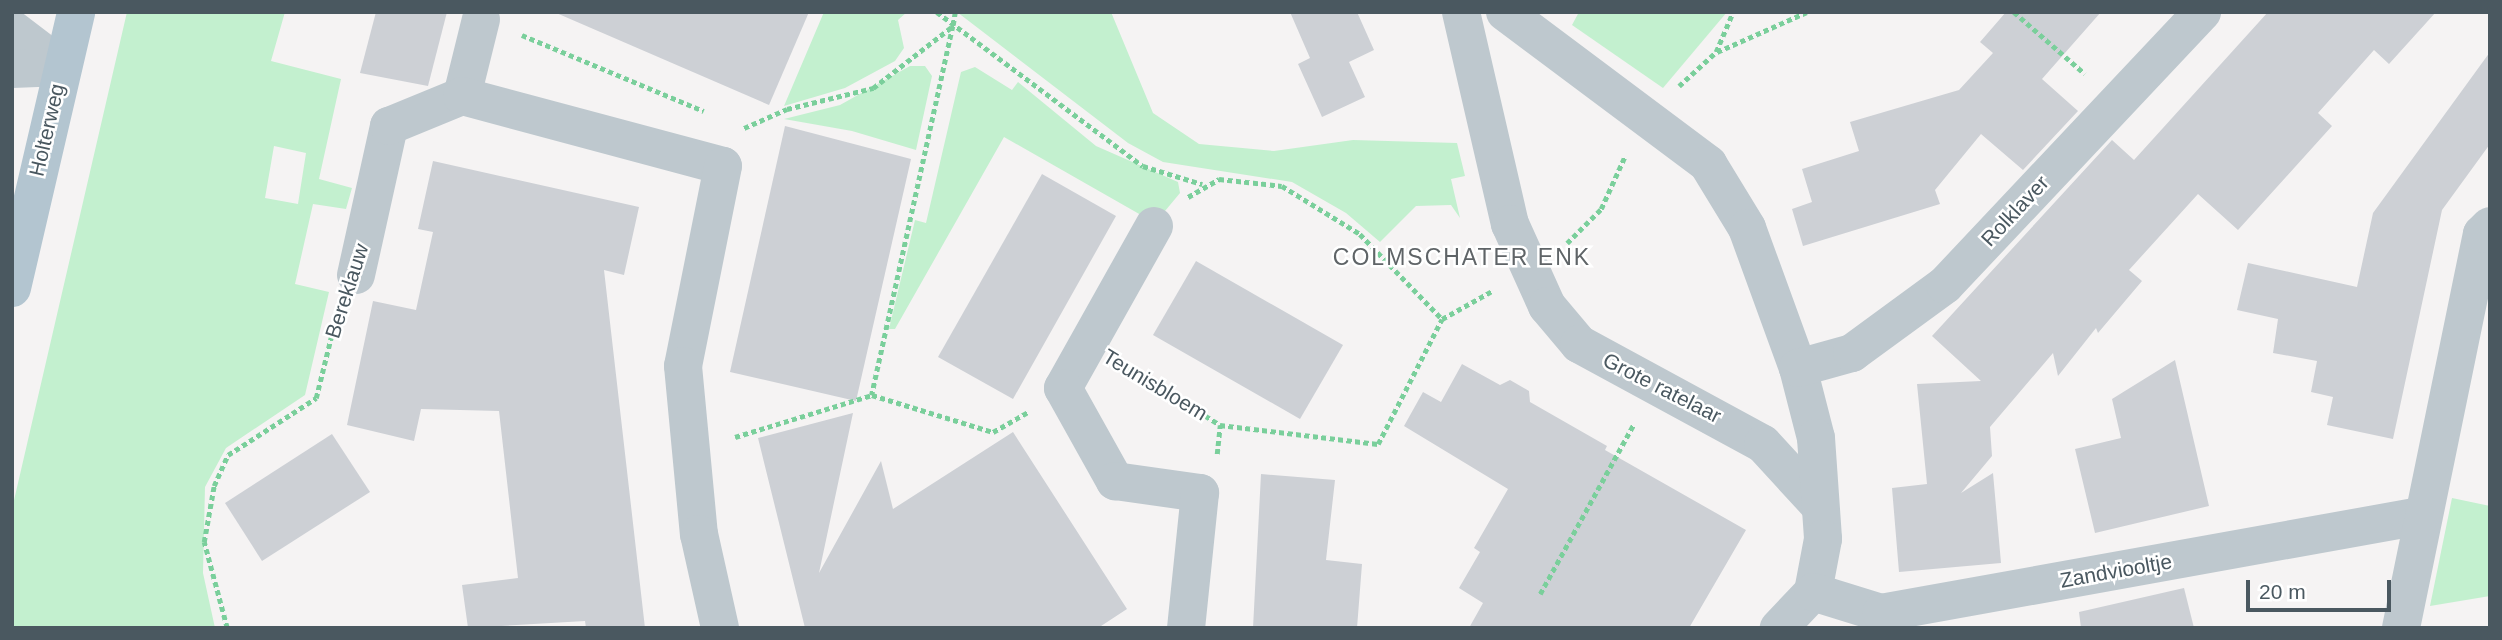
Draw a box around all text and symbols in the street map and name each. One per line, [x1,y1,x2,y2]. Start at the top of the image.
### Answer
street label: Holterweg [24,81,70,179]
street label: Rolklaver [1976,170,2054,252]
street label: Bereklauw [320,240,374,342]
district label: COLMSCHATER ENK [1335,243,1589,271]
street label: Teunisbloem [1098,344,1212,426]
street label: Grote ratelaar [1599,347,1725,429]
street label: Zandviooltje [2058,549,2174,593]
scale bar [2250,566,2395,610]
text: 20 m [2259,580,2306,603]

